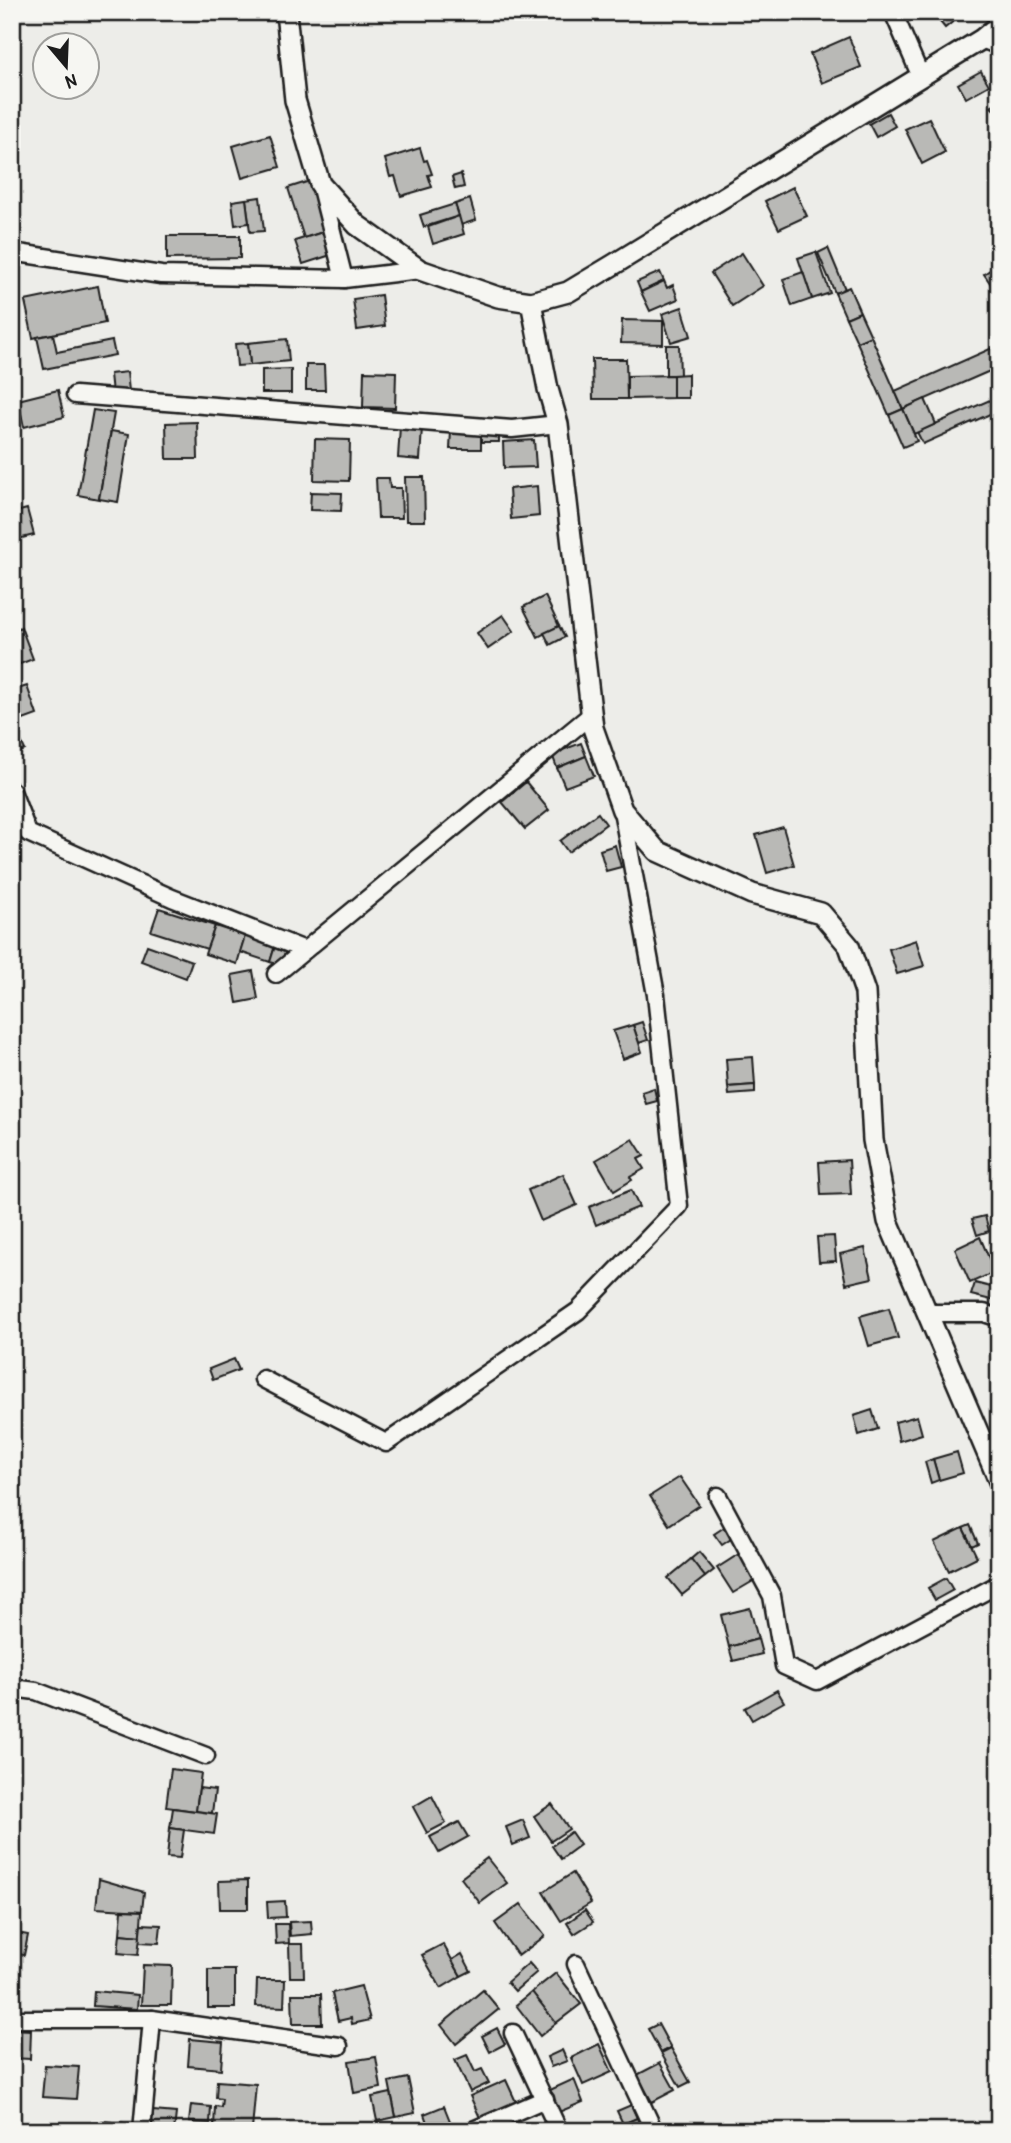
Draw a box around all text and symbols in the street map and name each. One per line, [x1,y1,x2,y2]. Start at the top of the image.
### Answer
north arrow [32,32,102,102]
text: N [63,68,81,96]

